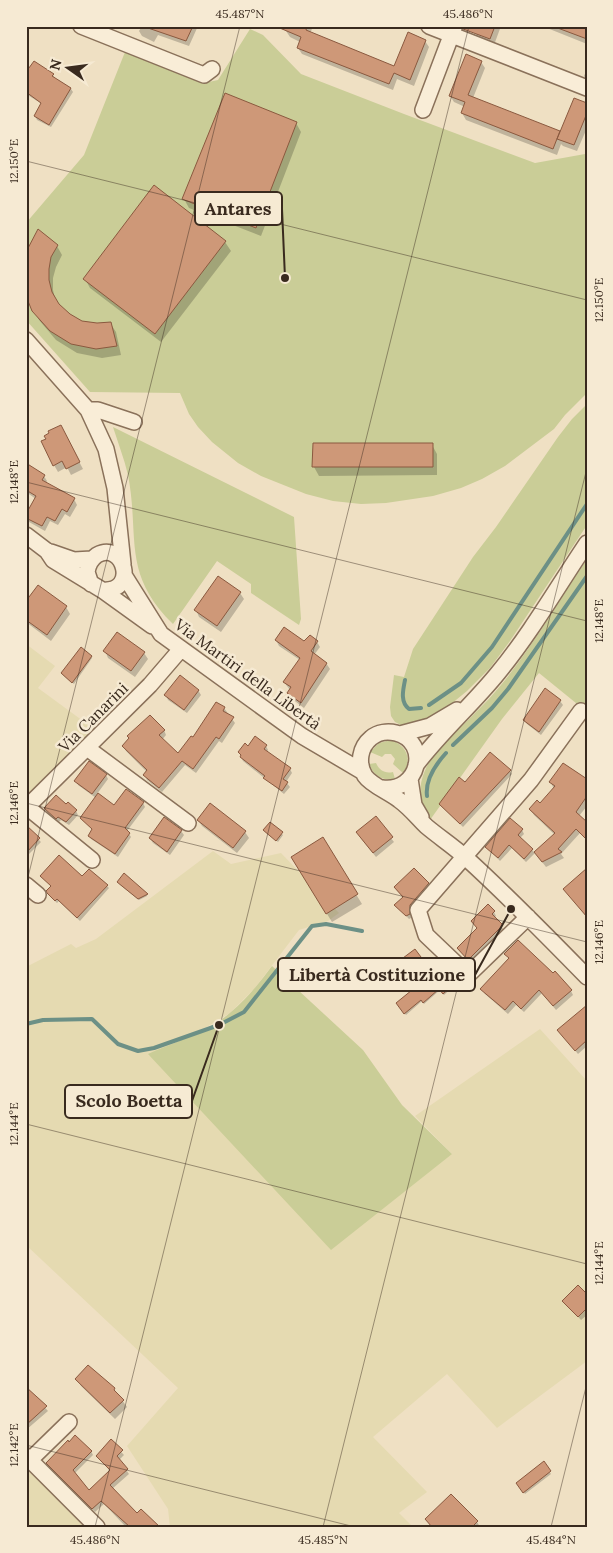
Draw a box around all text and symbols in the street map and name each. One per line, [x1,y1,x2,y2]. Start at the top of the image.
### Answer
text: 45.487°N [216,6,264,21]
text: 45.486°N [443,6,493,21]
north arrow [42,42,92,92]
text: N [45,57,65,72]
text: 12.150°E [6,139,21,183]
callout: Antares [195,192,282,225]
text: Antares [204,197,272,220]
text: 12.150°E [591,278,606,322]
text: 12.148°E [6,460,21,504]
text: 12.148°E [591,599,606,643]
street label: Via Martiri della Libertà [170,614,325,734]
street label: Via Canarini [53,678,132,757]
text: 12.146°E [6,781,21,825]
text: 12.146°E [591,920,606,964]
callout: Libertà Costituzione [278,958,475,991]
text: Libertà Costituzione [289,963,466,986]
callout: Scolo Boetta [65,1085,192,1118]
text: Scolo Boetta [76,1089,183,1112]
text: 12.144°E [6,1102,21,1146]
text: 12.144°E [591,1241,606,1285]
text: 12.142°E [6,1423,21,1467]
text: 45.486°N [70,1532,120,1547]
text: 45.485°N [298,1532,348,1547]
text: 45.484°N [526,1532,576,1547]

